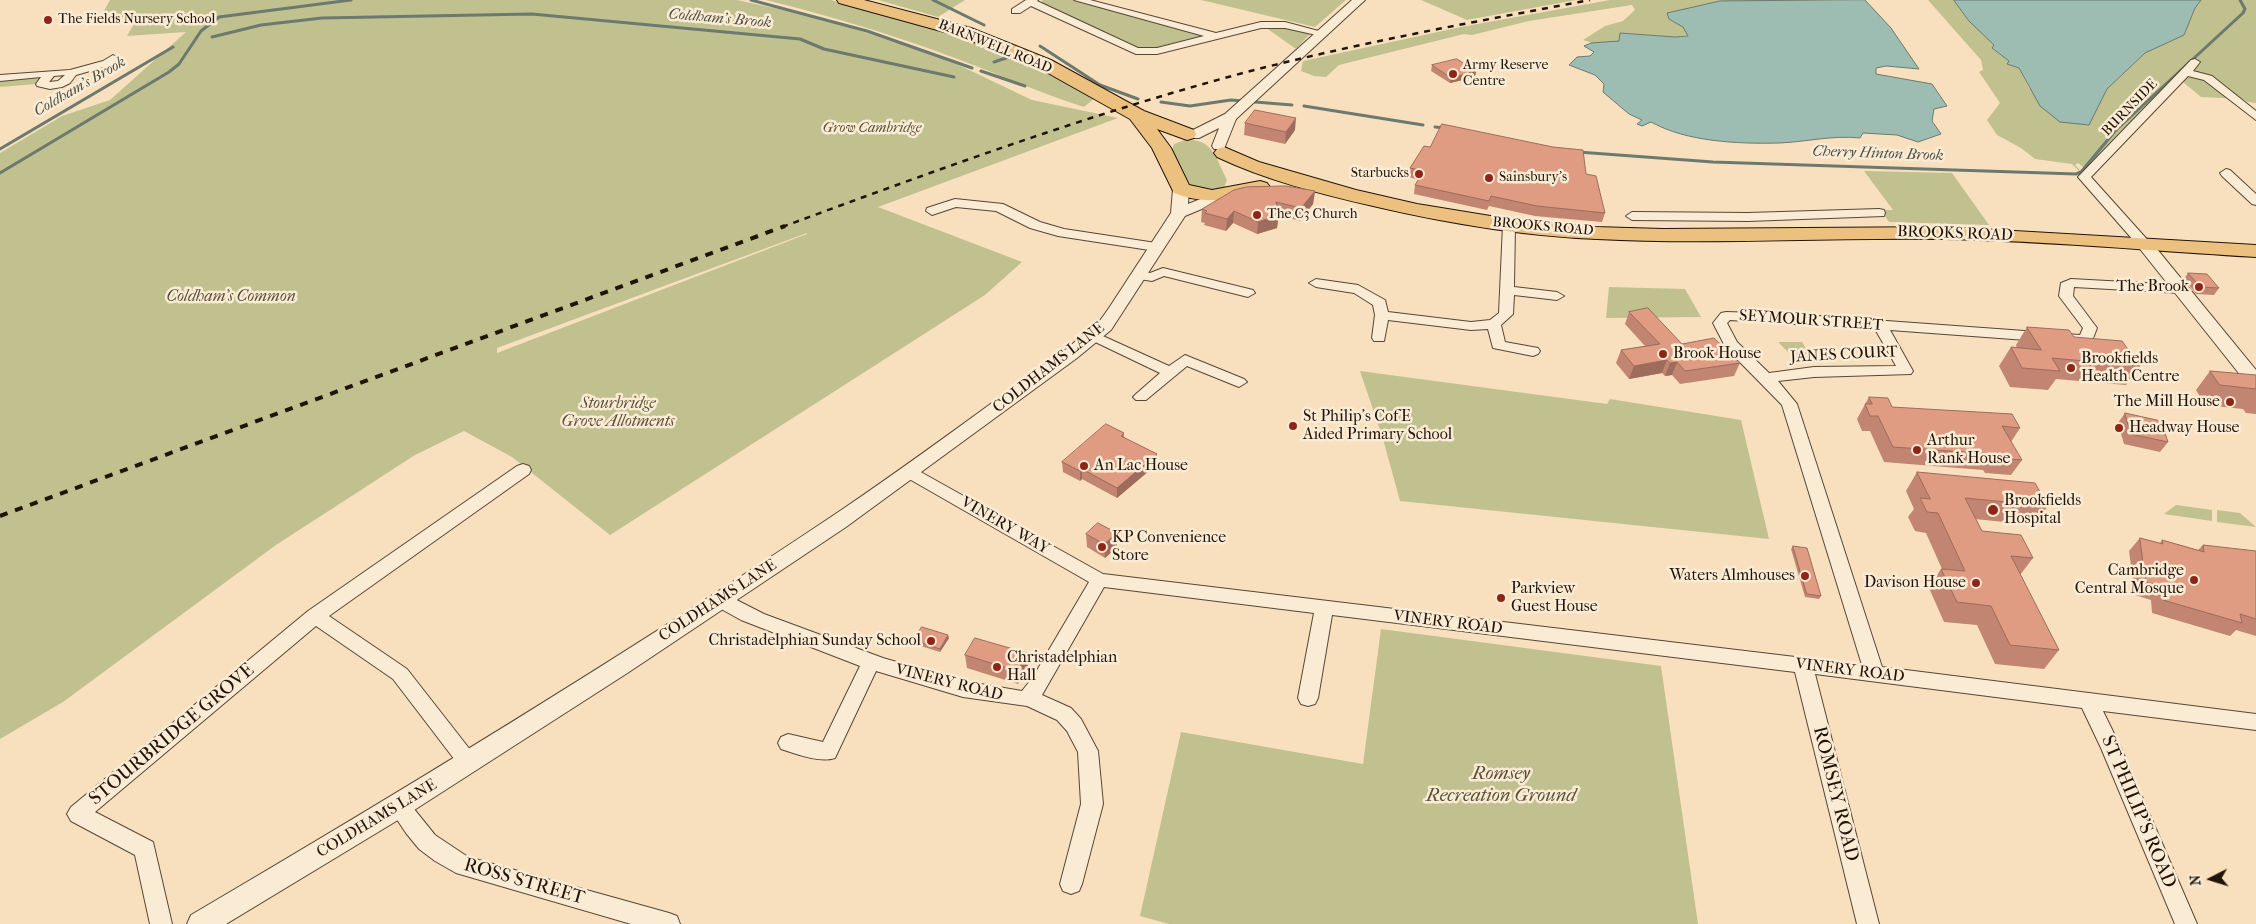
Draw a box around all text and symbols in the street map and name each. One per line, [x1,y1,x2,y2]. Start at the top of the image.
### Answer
water label: Coldham's Brook [668,6,772,32]
place label: The Fields Nursery School [58,12,215,28]
marker: The Fields Nursery School [42,14,54,26]
street label: BARNWELL ROAD [936,16,1054,78]
water label: Coldham's Brook [31,53,129,121]
place label: Army Reserve Centre [1463,58,1548,90]
marker: Army Reserve Centre [1447,68,1459,80]
street label: BURNSIDE [2099,76,2161,140]
park label: Grow Cambridge [823,121,921,137]
water label: Cherry Hinton Brook [1812,143,1944,165]
place label: Starbucks [1351,166,1409,182]
marker: Starbucks [1413,168,1425,180]
place label: Sainsbury's [1499,170,1567,186]
marker: Sainsbury's [1483,172,1495,184]
place label: The C3 Church [1267,207,1358,223]
marker: The C3 Church [1251,209,1263,221]
street label: BROOKS ROAD [1492,214,1594,240]
street label: BROOKS ROAD [1897,222,2013,246]
place label: The Brook [2116,277,2189,297]
marker: The Brook [2193,281,2205,293]
park label: Coldham's Common [166,287,296,307]
street label: SEYMOUR STREET [1738,306,1884,336]
street label: COLDHAMS LANE [989,318,1109,418]
street label: JANES COURT [1790,343,1898,367]
place label: Brook House [1673,344,1761,364]
marker: Brook House [1657,348,1669,360]
place label: Brookfields Health Centre [2081,349,2179,387]
marker: Brookfields Health Centre [2065,362,2077,374]
place label: The Mill House [2114,392,2220,412]
park label: Stourbridge Grove Allotments [562,394,674,432]
marker: The Mill House [2224,396,2236,408]
place label: St Philip's CofE Aided Primary School [1303,407,1452,445]
place label: Headway House [2129,418,2240,438]
marker: St Philip's CofE Aided Primary School [1287,420,1299,432]
marker: Headway House [2113,422,2125,434]
place label: Arthur Rank House [1927,431,2011,469]
marker: Arthur Rank House [1911,444,1923,456]
place label: An Lac House [1094,456,1188,476]
marker: An Lac House [1078,460,1090,472]
place label: Brookfields Hospital [2004,491,2081,529]
street label: VINERY WAY [957,493,1053,559]
marker: Brookfields Hospital [1986,503,2000,517]
place label: KP Convenience Store [1112,528,1226,566]
marker: KP Convenience Store [1096,541,1108,553]
street label: COLDHAMS LANE [656,556,780,646]
place label: Cambridge Central Mosque [2075,561,2184,599]
place label: Waters Almhouses [1669,566,1795,586]
marker: Waters Almhouses [1799,570,1811,582]
place label: Davison House [1864,573,1966,593]
marker: Cambridge Central Mosque [2188,574,2200,586]
marker: Davison House [1970,577,1982,589]
place label: Parkview Guest House [1511,579,1598,617]
marker: Parkview Guest House [1495,592,1507,604]
street label: VINERY ROAD [1392,607,1504,639]
place label: Christadelphian Sunday School [708,631,921,651]
marker: Christadelphian Sunday School [925,635,937,647]
place label: Christadelphian Hall [1007,648,1117,686]
street label: VINERY ROAD [1794,655,1906,687]
street label: STOURBRIDGE GROVE [85,659,259,811]
street label: VINERY ROAD [893,660,1005,706]
marker: Christadelphian Hall [991,661,1003,673]
street label: ROMSEY ROAD [1807,724,1863,864]
street label: ST PHILIP'S ROAD [2096,732,2180,892]
park label: Romsey Recreation Ground [1426,763,1576,807]
street label: COLDHAMS LANE [314,776,440,862]
street label: ROSS STREET [461,854,587,910]
north arrow [2186,854,2236,904]
text: N [2187,874,2204,886]

